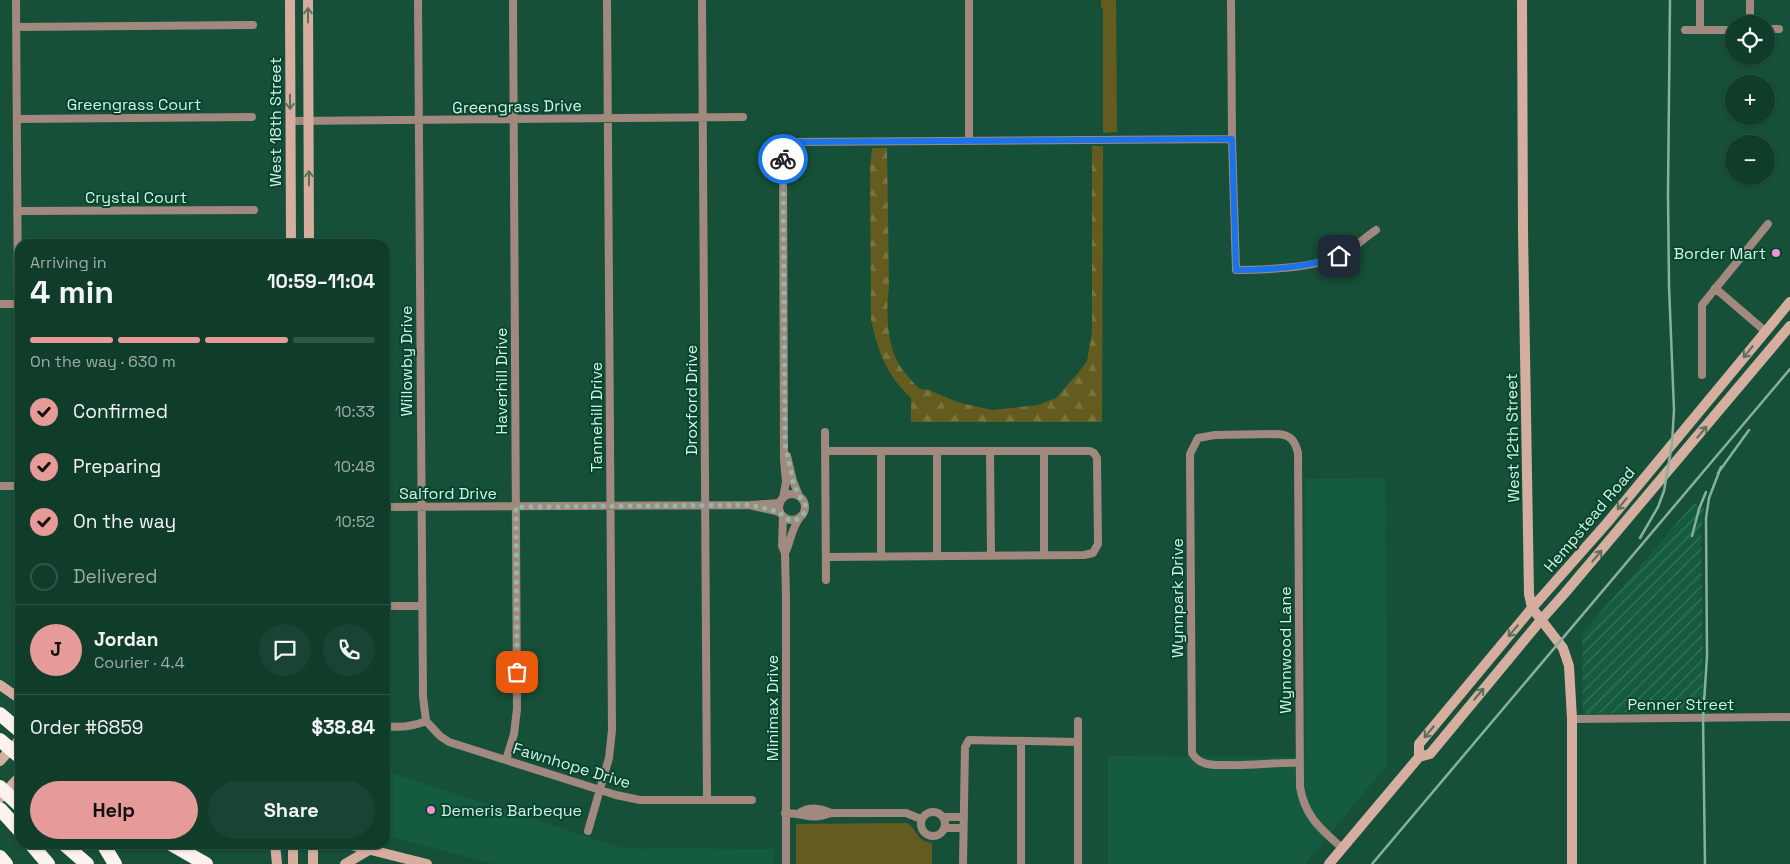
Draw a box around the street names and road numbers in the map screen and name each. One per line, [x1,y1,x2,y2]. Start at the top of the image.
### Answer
street label: West 18th Street [265,57,286,187]
street label: Greengrass Court [67,94,201,115]
street label: Greengrass Drive [452,95,582,118]
street label: Crystal Court [85,187,187,208]
street label: Willowby Drive [396,306,417,416]
street label: Haverhill Drive [491,327,512,435]
street label: Droxford Drive [681,345,702,455]
street label: Tannehill Drive [586,362,607,472]
street label: West 12th Street [1501,373,1524,503]
street label: Hempstead Road [1539,462,1640,576]
street label: Salford Drive [399,483,497,504]
street label: Wynnpark Drive [1167,538,1188,658]
street label: Wynnwood Lane [1275,586,1296,714]
street label: Minimax Drive [762,655,783,761]
street label: Penner Street [1628,694,1734,715]
street label: Fawnhope Drive [510,738,633,793]

